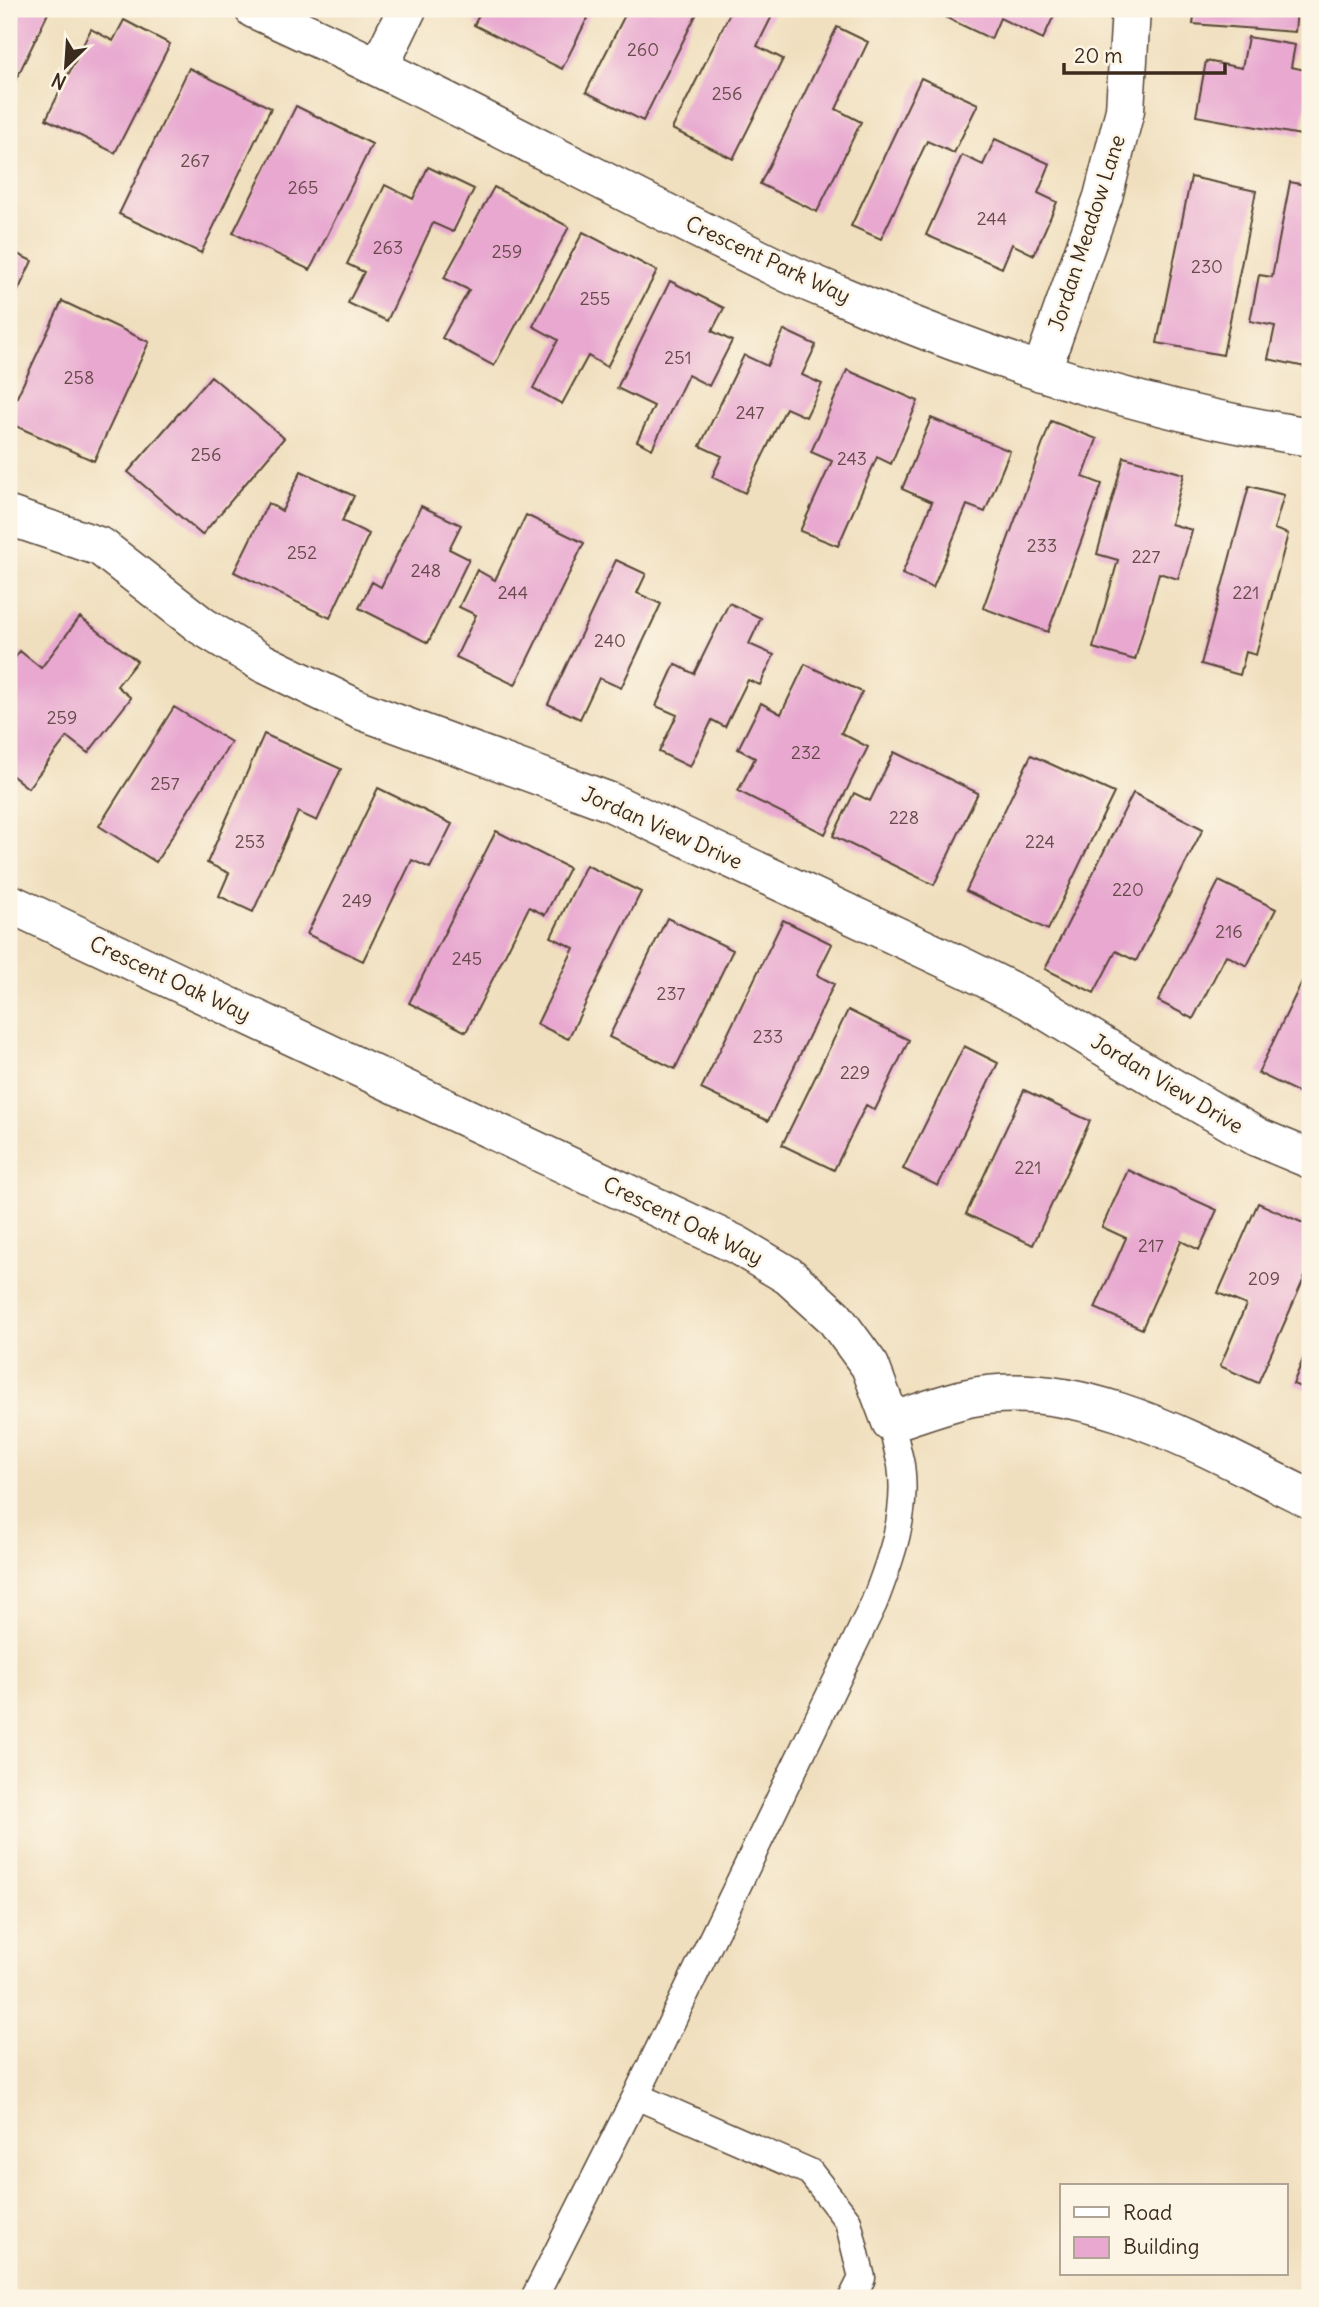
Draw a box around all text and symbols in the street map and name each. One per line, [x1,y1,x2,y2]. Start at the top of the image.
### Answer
north arrow [32,32,102,102]
scale bar [1064,32,1224,76]
house number: 260 [627,38,659,61]
text: 20 m [1074,42,1123,69]
text: N [48,68,70,95]
house number: 256 [712,82,742,105]
street label: Jordan Meadow Lane [1042,131,1131,334]
house number: 267 [180,149,210,172]
house number: 265 [288,176,318,199]
house number: 244 [977,207,1007,230]
street label: Crescent Park Way [681,210,855,310]
house number: 263 [373,236,403,259]
house number: 259 [492,240,522,263]
house number: 230 [1191,255,1223,278]
house number: 255 [580,287,610,310]
house number: 251 [664,346,692,369]
house number: 258 [64,366,94,389]
house number: 247 [736,401,764,424]
house number: 256 [191,443,221,466]
house number: 243 [837,447,867,470]
house number: 233 [1027,534,1057,557]
house number: 252 [287,541,317,564]
house number: 227 [1132,545,1160,568]
house number: 248 [411,559,441,582]
house number: 244 [498,581,528,604]
house number: 221 [1233,581,1259,604]
house number: 240 [594,629,626,652]
house number: 259 [47,706,77,729]
house number: 232 [791,741,821,764]
house number: 257 [150,772,180,795]
street label: Jordan View Drive [578,780,747,875]
house number: 228 [889,806,919,829]
house number: 253 [235,830,265,853]
house number: 224 [1025,830,1055,853]
house number: 220 [1112,878,1144,901]
house number: 249 [342,889,372,912]
house number: 216 [1215,920,1243,943]
street label: Crescent Oak Way [86,929,255,1028]
house number: 245 [452,947,482,970]
house number: 237 [657,982,686,1005]
house number: 233 [753,1025,783,1048]
street label: Jordan View Drive [1086,1028,1248,1140]
house number: 229 [840,1061,870,1084]
house number: 221 [1015,1156,1041,1179]
street label: Crescent Oak Way [599,1170,767,1271]
house number: 217 [1138,1234,1164,1257]
house number: 209 [1248,1267,1280,1290]
legend [1060,2184,1288,2276]
text: Road [1123,2199,1172,2226]
text: Building [1123,2233,1199,2260]

